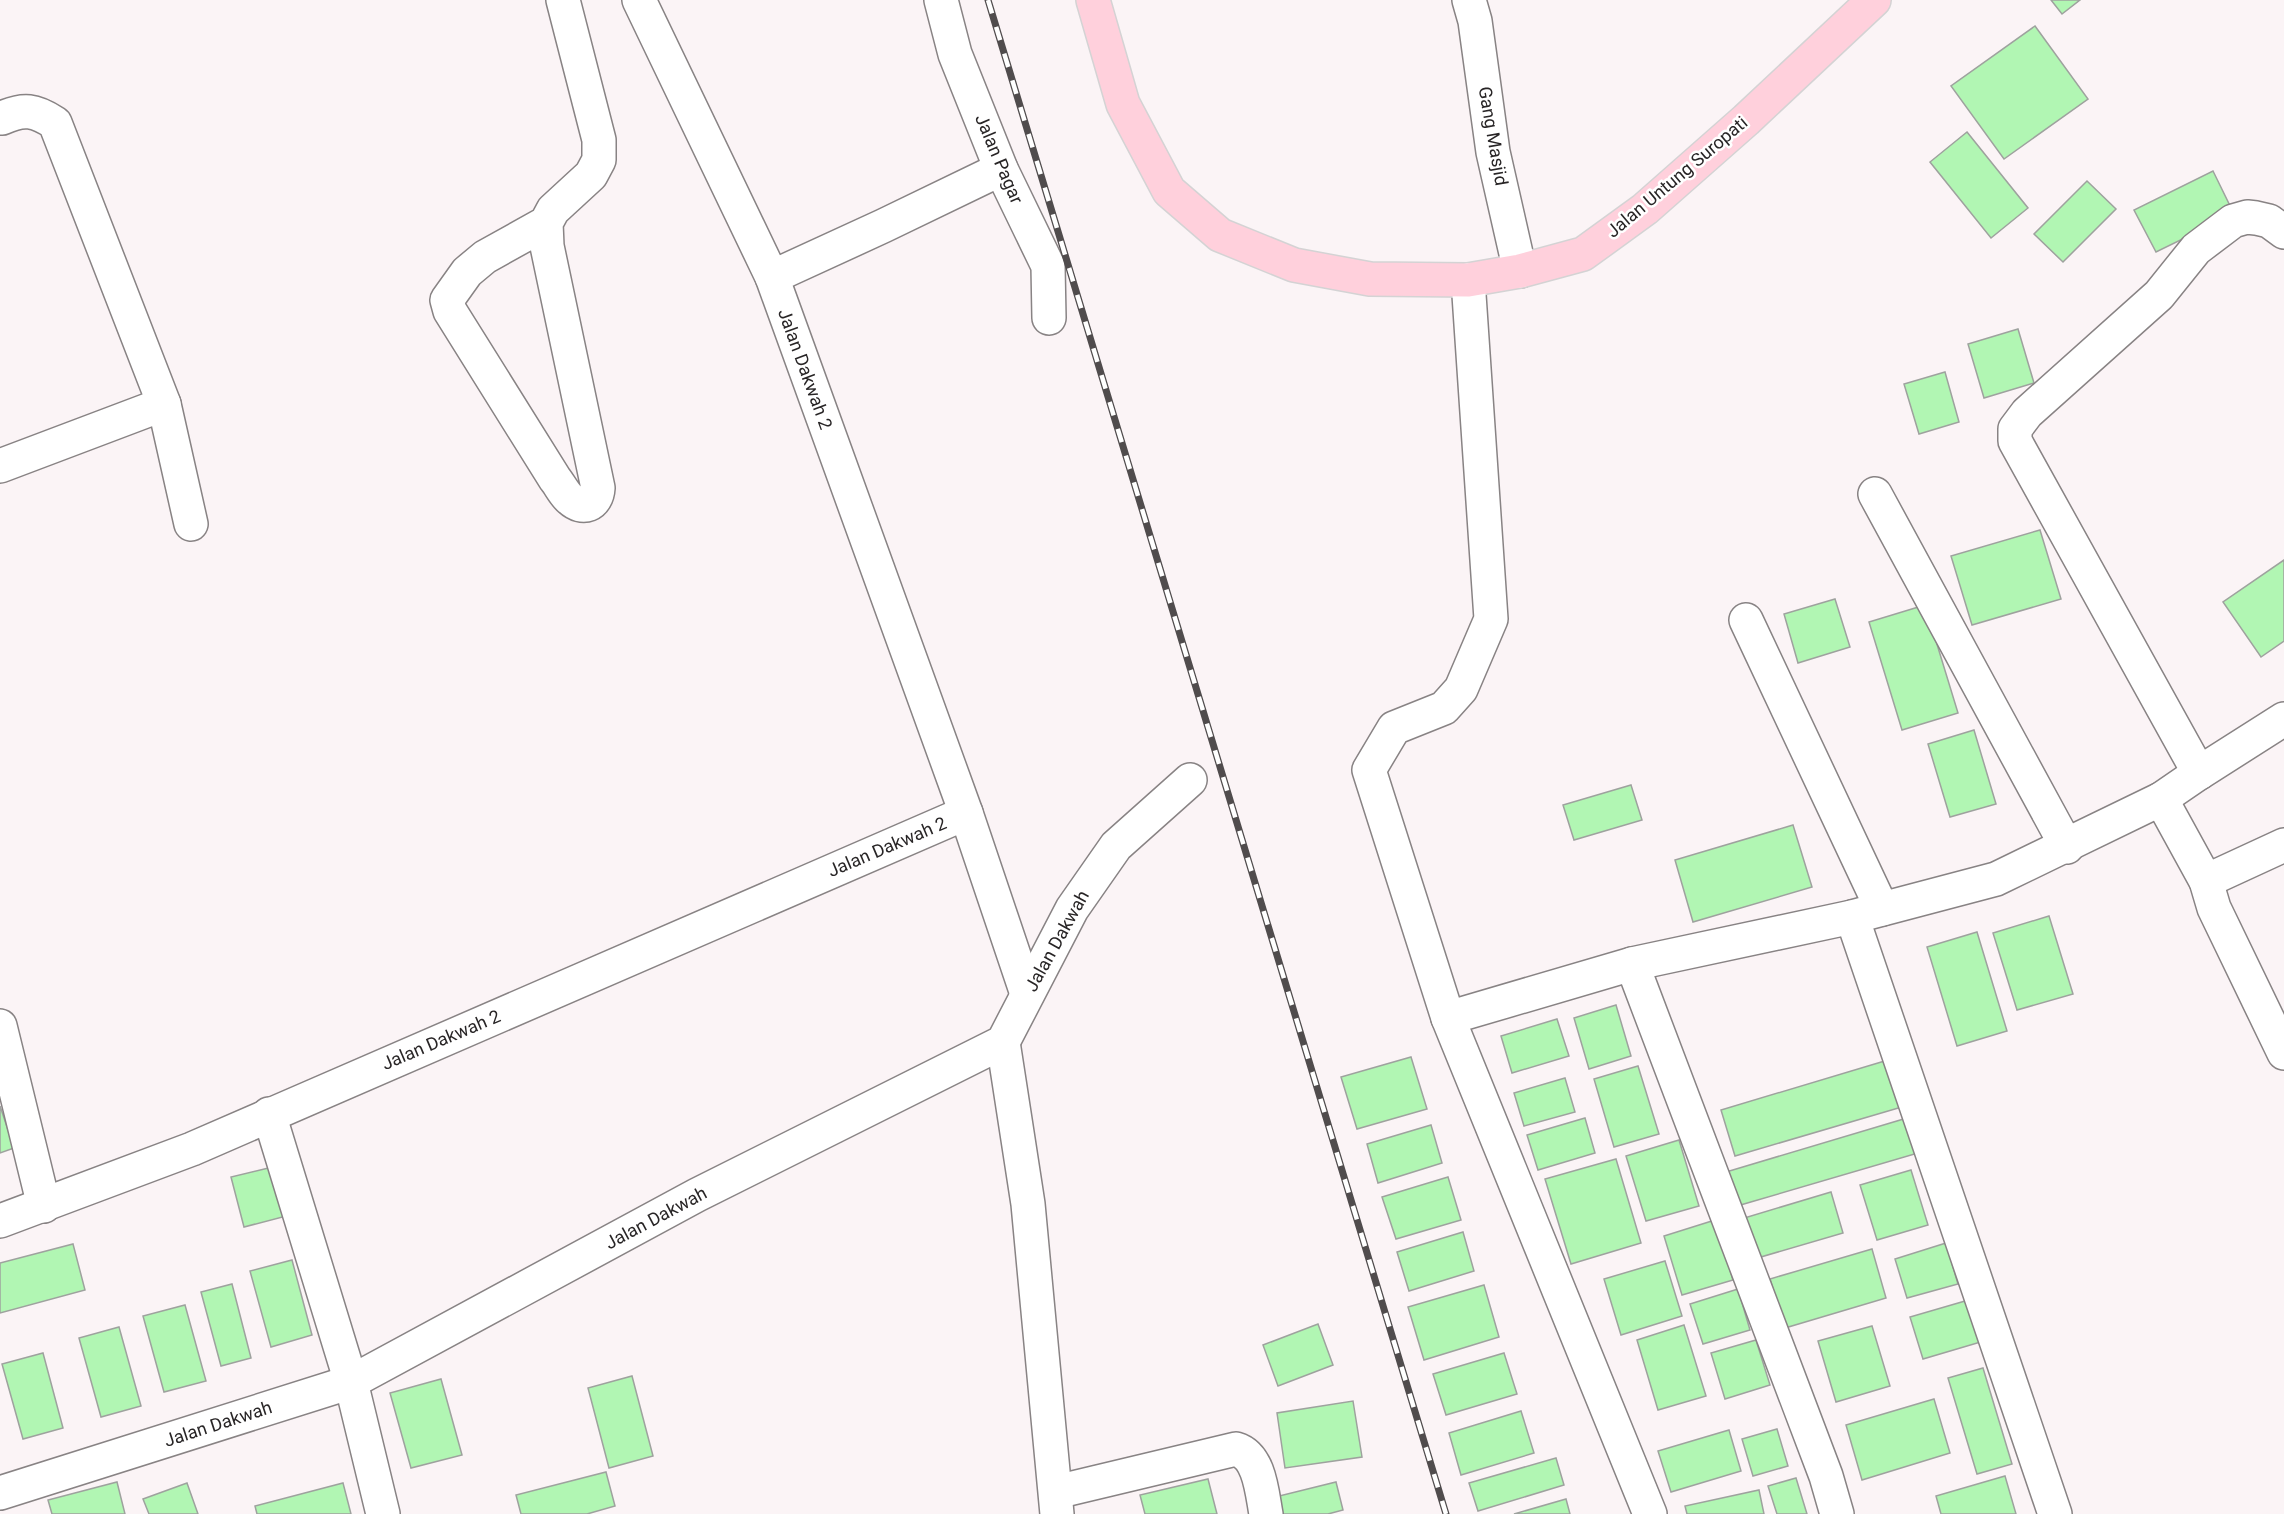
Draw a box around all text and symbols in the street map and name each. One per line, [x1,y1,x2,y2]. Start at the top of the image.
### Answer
street label: Gang Masjid [1474,85,1513,187]
street label: Jalan Pagar [971,111,1028,207]
street label: Jalan Untung Suropati [1602,112,1751,242]
street label: Jalan Dakwah 2 [774,306,837,432]
street label: Jalan Dakwah 2 [824,812,949,881]
street label: Jalan Dakwah [1020,887,1093,995]
street label: Jalan Dakwah 2 [378,1005,503,1074]
street label: Jalan Dakwah [601,1182,710,1253]
street label: Jalan Dakwah [161,1396,274,1451]

